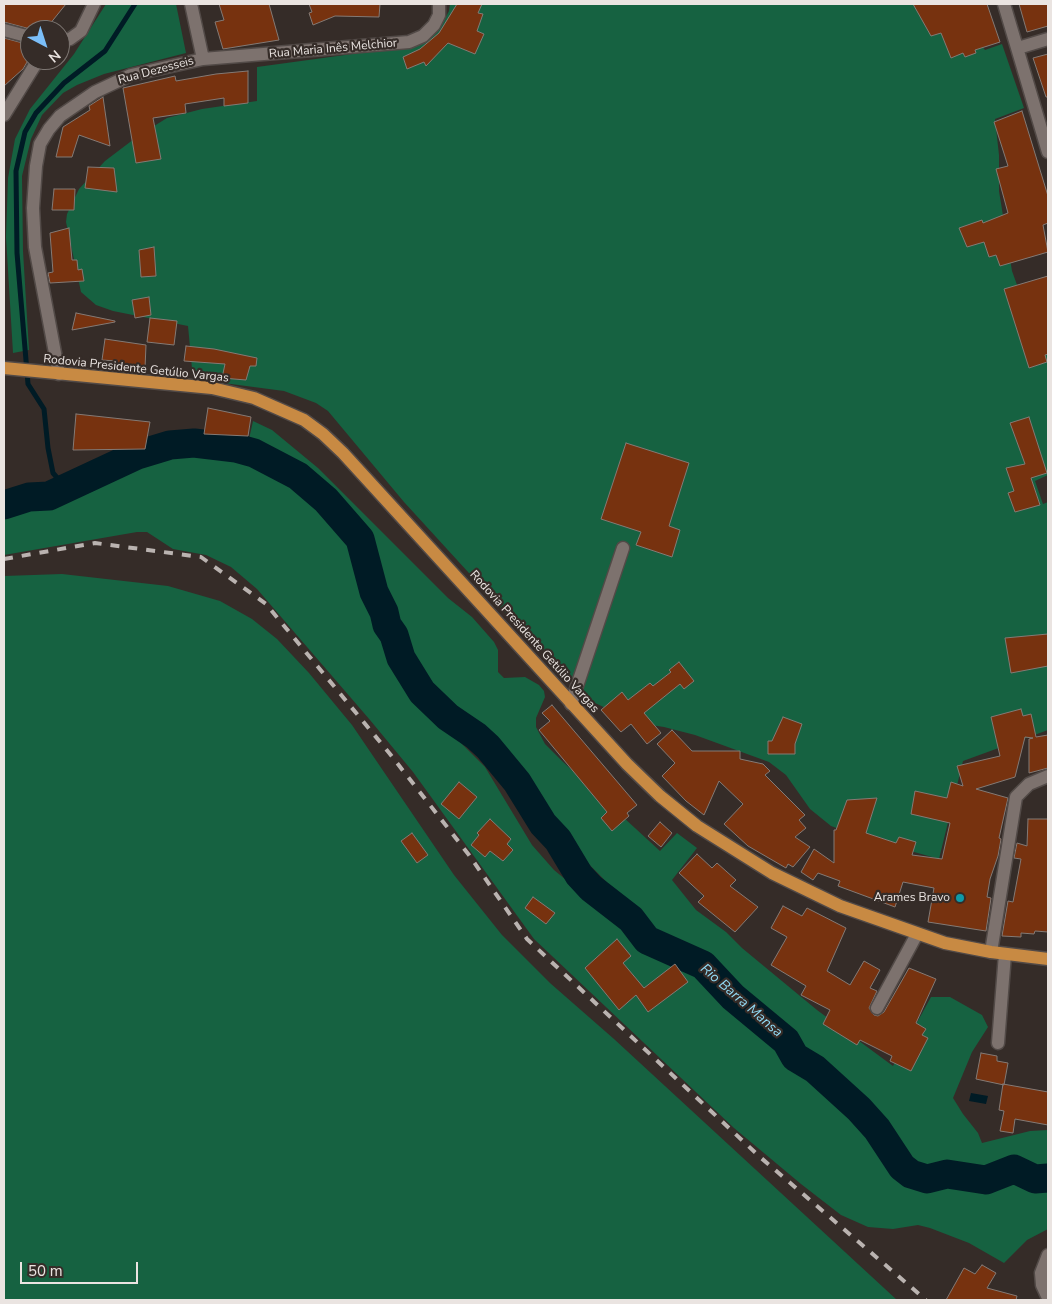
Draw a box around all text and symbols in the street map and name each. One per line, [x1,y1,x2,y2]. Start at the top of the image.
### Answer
north arrow [20,20,70,70]
street label: Rua Maria Inês Melchior [268,36,398,62]
text: N [44,45,64,67]
street label: Rua Dezesseis [117,54,195,88]
street label: Rodovia Presidente Getúlio Vargas [43,352,229,386]
street label: Rodovia Presidente Getúlio Vargas [466,568,602,716]
place label: Arames Bravo [874,891,950,905]
marker: Arames Bravo [954,892,966,904]
water label: Rio Barra Mansa [696,961,786,1041]
scale bar [22,1252,140,1284]
text: 50 m [28,1261,63,1281]

